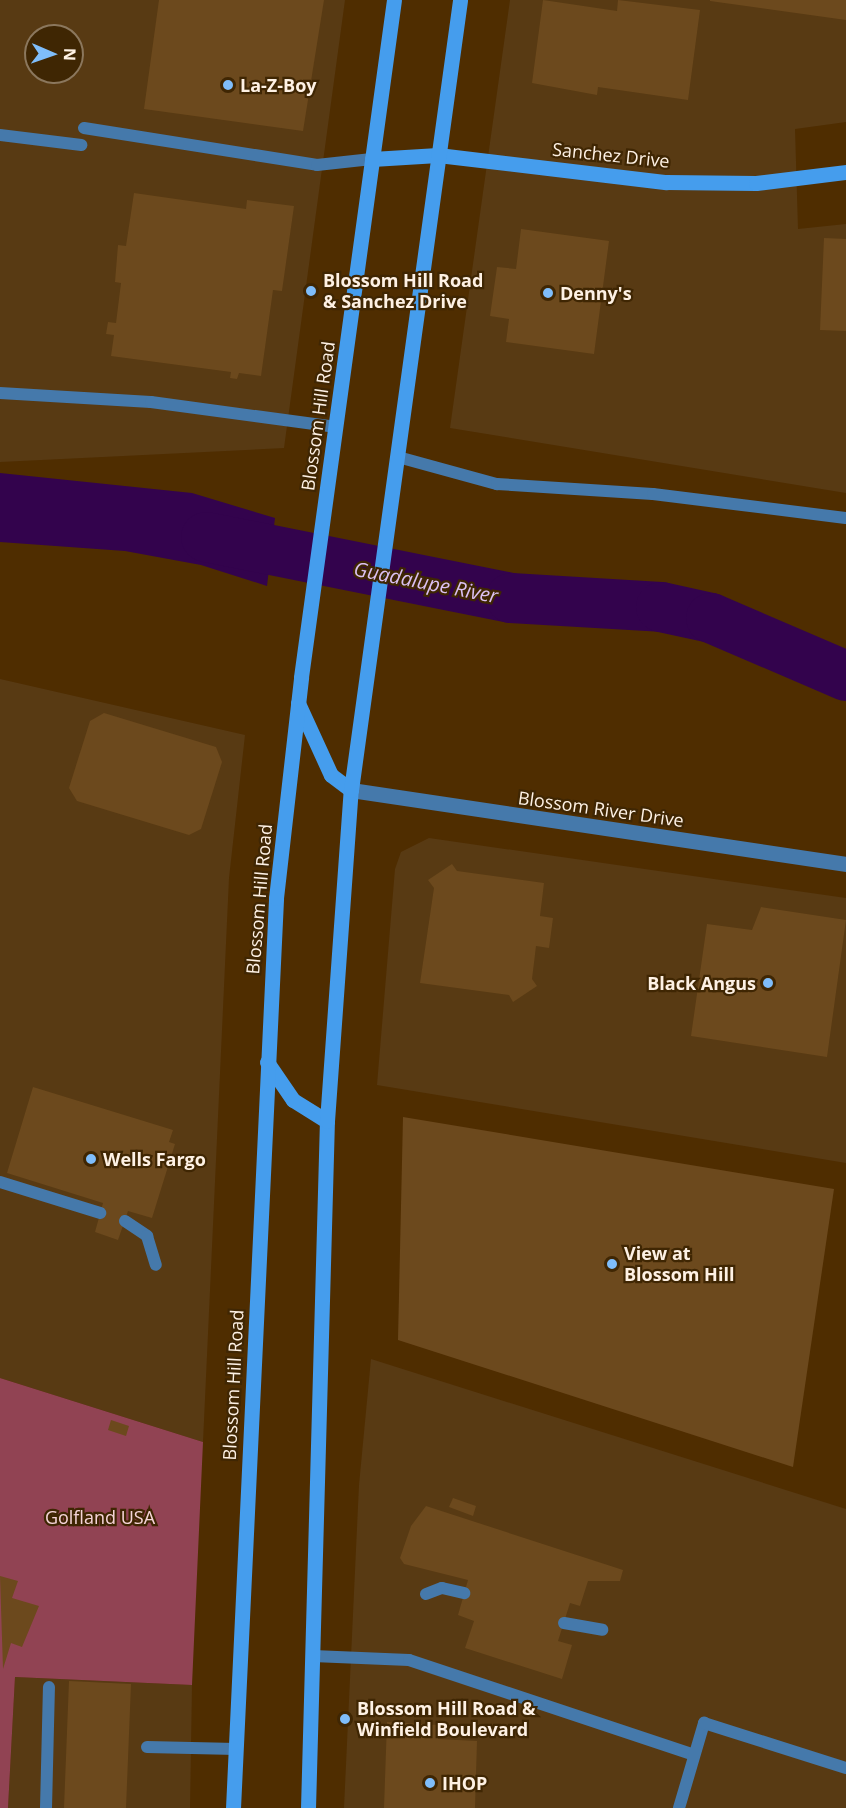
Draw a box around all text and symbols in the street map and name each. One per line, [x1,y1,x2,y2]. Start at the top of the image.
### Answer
north arrow [24,24,84,84]
text: N [59,48,81,61]
place label: La-Z-Boy [240,74,317,96]
marker: La-Z-Boy [221,78,235,92]
street label: Sanchez Drive [551,138,671,172]
place label: Blossom Hill Road & Sanchez Drive [323,270,483,312]
place label: Denny's [560,282,632,304]
marker: Blossom Hill Road & Sanchez Drive [304,284,318,298]
marker: Denny's [541,286,555,300]
street label: Blossom Hill Road [297,340,339,492]
water label: Guadalupe River [352,556,500,608]
street label: Blossom River Drive [517,787,685,831]
street label: Blossom Hill Road [242,823,276,975]
place label: Black Angus [647,972,756,994]
marker: Black Angus [761,976,775,990]
place label: Wells Fargo [103,1148,206,1170]
marker: Wells Fargo [84,1152,98,1166]
place label: View at Blossom Hill [624,1243,734,1286]
marker: View at Blossom Hill [605,1257,619,1271]
street label: Blossom Hill Road [218,1309,248,1461]
park label: Golfland USA [45,1506,155,1528]
place label: Blossom Hill Road & Winfield Boulevard [357,1698,536,1740]
marker: Blossom Hill Road & Winfield Boulevard [338,1712,352,1726]
place label: IHOP [442,1772,487,1794]
marker: IHOP [423,1776,437,1790]

